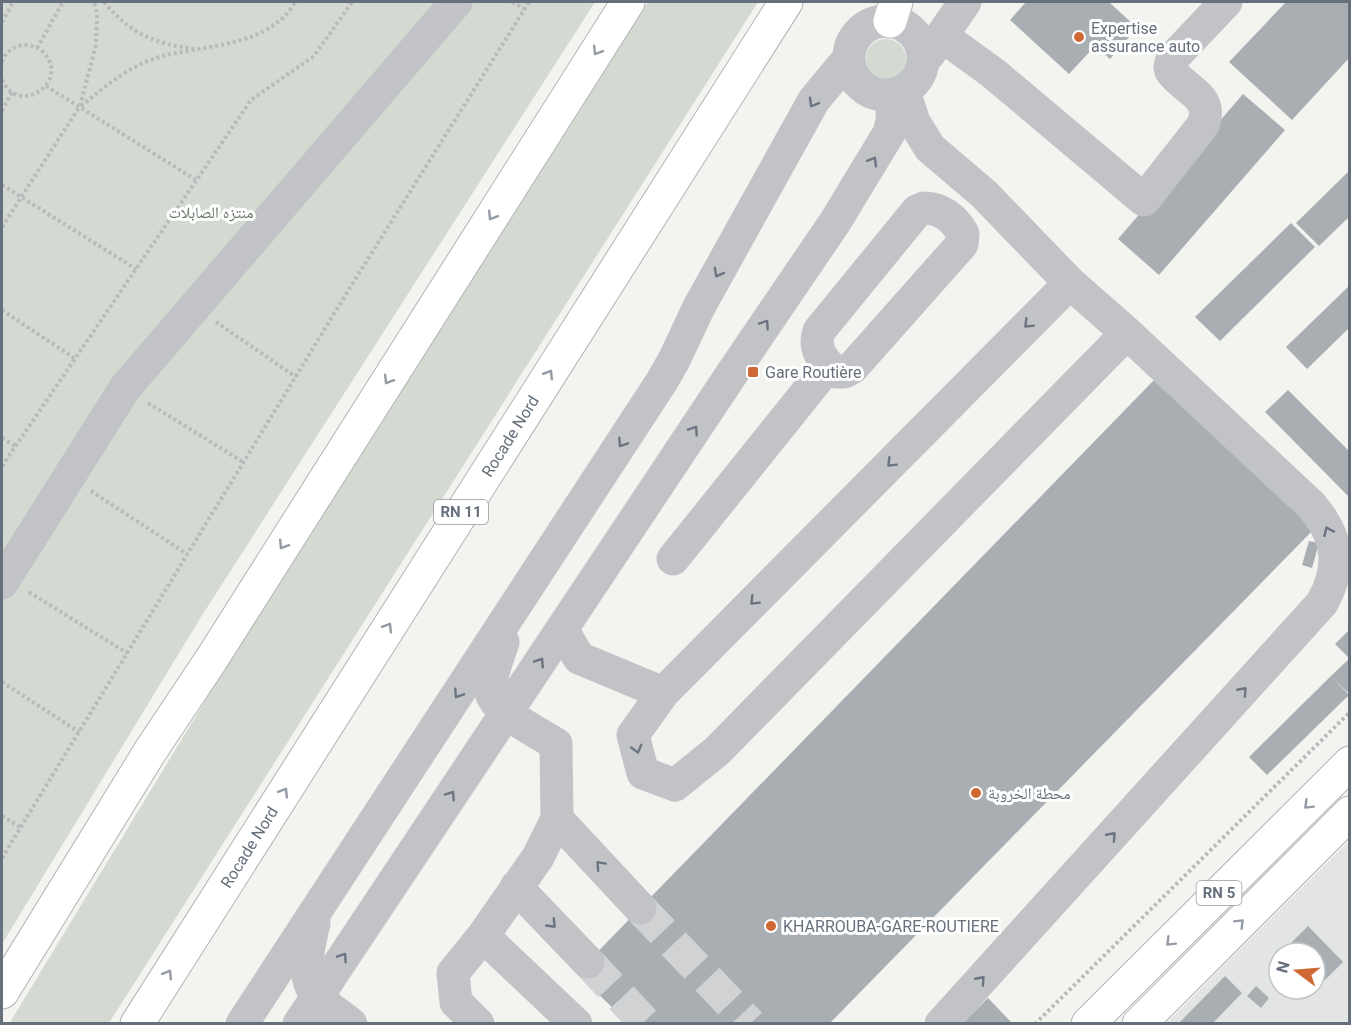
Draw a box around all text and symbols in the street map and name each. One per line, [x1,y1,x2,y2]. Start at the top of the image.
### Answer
place label: Expertise assurance auto [1091,19,1200,56]
marker: Expertise assurance auto [1072,30,1086,44]
one-way arrow [592,45,604,55]
one-way arrow [808,97,820,107]
one-way arrow [866,157,877,168]
park label: منتزه الصابلات [169,203,253,222]
one-way arrow [489,209,500,220]
one-way arrow [713,267,725,278]
one-way arrow [1025,317,1036,328]
one-way arrow [758,320,770,330]
place label: Gare Routière [765,363,862,382]
marker: Gare Routière [746,365,760,379]
one-way arrow [542,370,554,380]
one-way arrow [384,373,395,384]
street label: Rocade Nord [478,392,543,480]
one-way arrow [687,426,698,437]
one-way arrow [617,437,629,447]
one-way arrow [888,455,899,466]
road number: RN 11 [434,500,488,524]
one-way arrow [1323,526,1335,537]
one-way arrow [279,539,291,549]
one-way arrow [750,595,761,605]
one-way arrow [381,623,393,633]
one-way arrow [532,658,543,669]
one-way arrow [453,688,465,698]
one-way arrow [1236,688,1247,698]
one-way arrow [630,743,642,753]
place label: محطة الخروبة [988,784,1071,803]
marker: محطة الخروبة [969,786,983,800]
one-way arrow [276,788,288,798]
one-way arrow [444,791,455,802]
one-way arrow [1304,798,1315,808]
street label: Rocade Nord [217,803,282,891]
one-way arrow [1105,832,1116,843]
one-way arrow [596,861,607,872]
road number: RN 5 [1196,881,1242,905]
place label: KHARROUBA-GARE-ROUTIERE [783,917,999,936]
one-way arrow [545,918,556,928]
marker: KHARROUBA-GARE-ROUTIERE [764,919,778,933]
one-way arrow [1232,919,1243,930]
one-way arrow [1166,935,1177,946]
north arrow [1267,941,1327,1001]
one-way arrow [336,953,347,964]
text: N [1272,959,1294,975]
one-way arrow [161,970,172,981]
one-way arrow [974,976,985,987]

